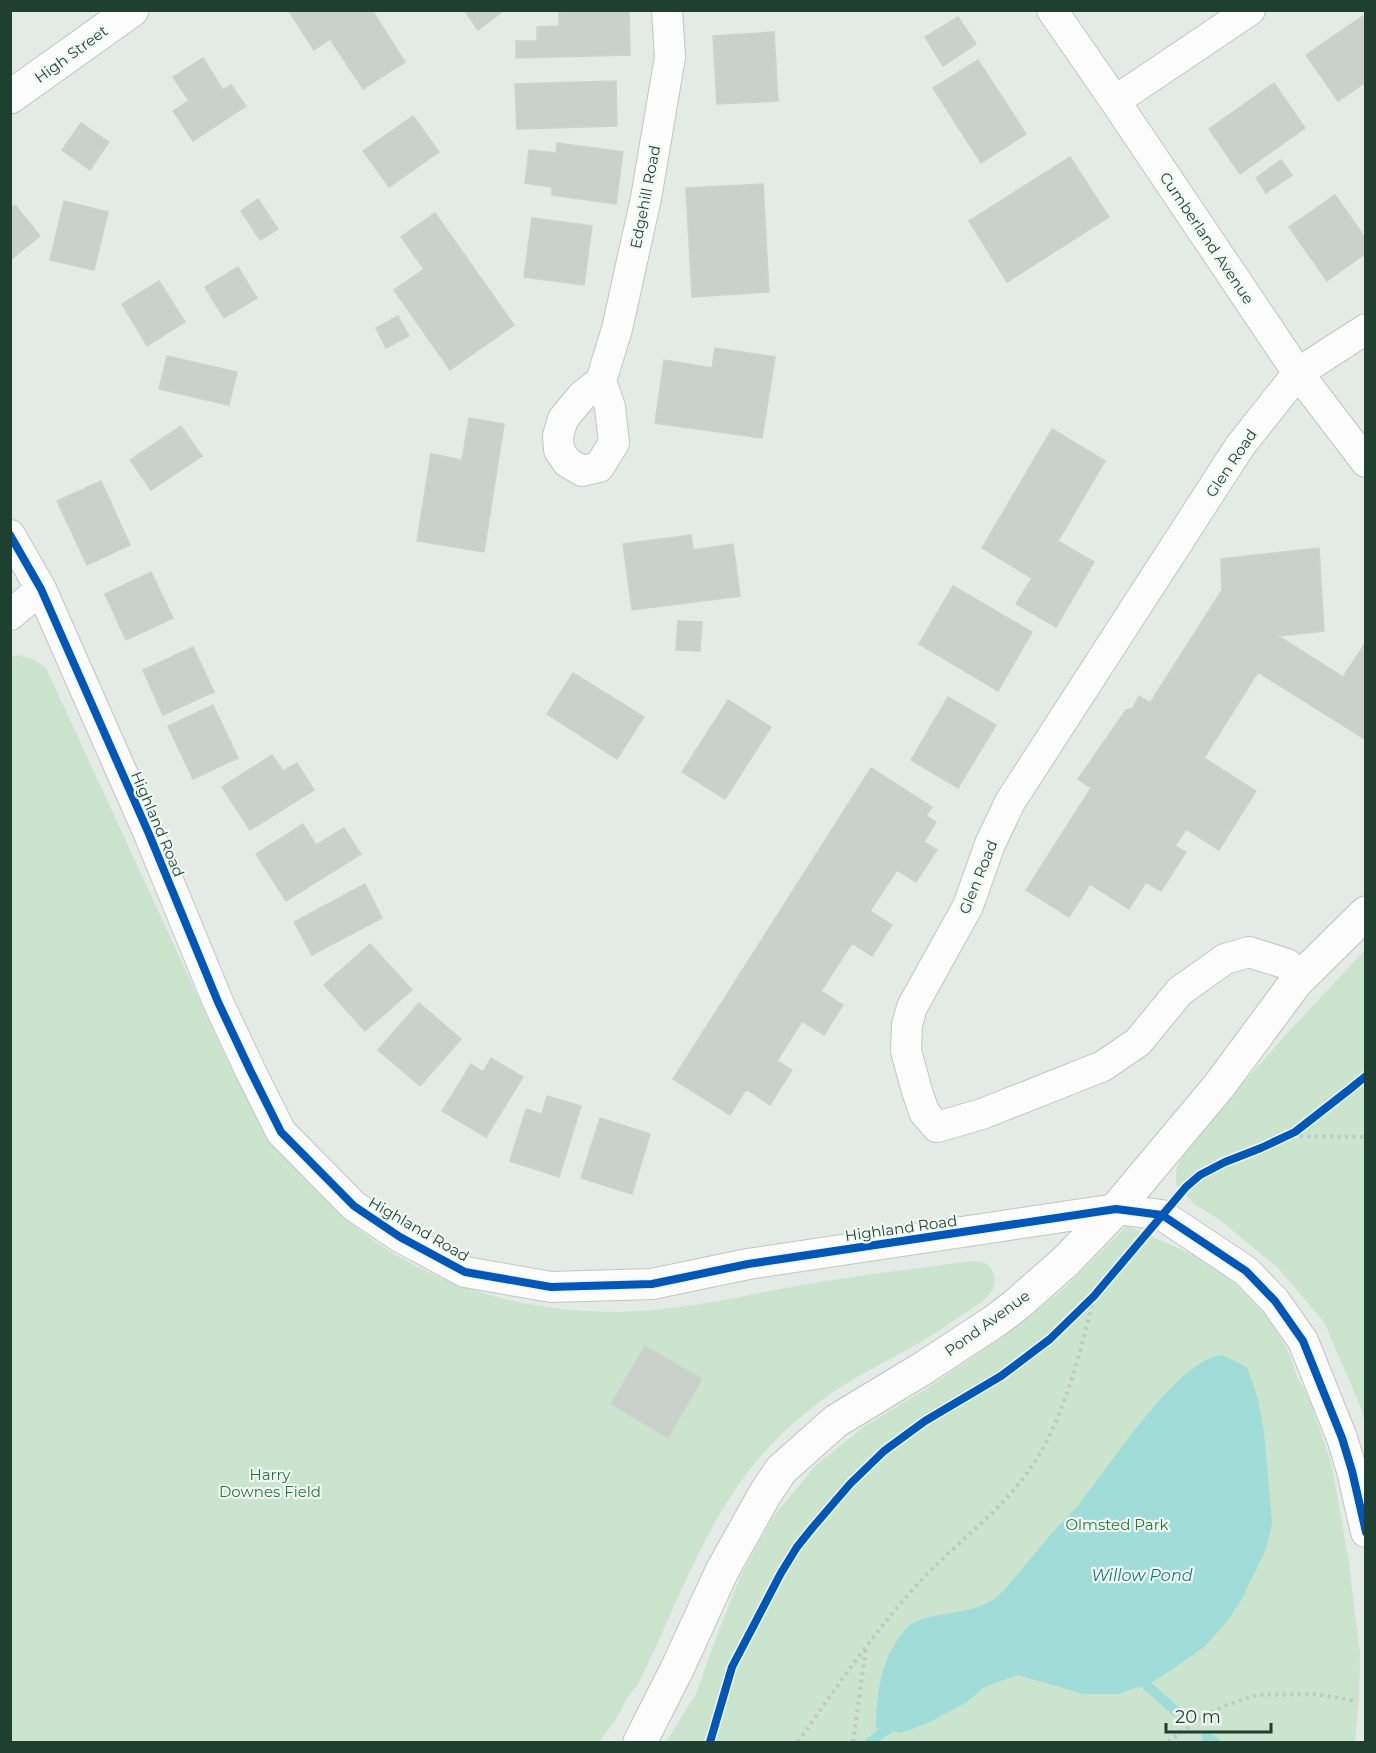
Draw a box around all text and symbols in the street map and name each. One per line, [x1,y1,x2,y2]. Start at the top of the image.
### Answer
street label: High Street [31,21,111,87]
street label: Edgehill Road [626,144,664,250]
street label: Cumberland Avenue [1156,168,1258,308]
street label: Glen Road [1201,425,1261,501]
street label: Highland Road [127,768,189,880]
street label: Glen Road [955,837,1001,917]
street label: Highland Road [365,1193,473,1265]
street label: Highland Road [844,1211,958,1245]
street label: Pond Avenue [941,1286,1033,1360]
park label: Harry Downes Field [219,1465,321,1501]
park label: Olmsted Park [1065,1515,1169,1534]
water label: Willow Pond [1091,1566,1193,1585]
scale bar [1166,1696,1271,1734]
text: 20 m [1175,1706,1221,1728]

